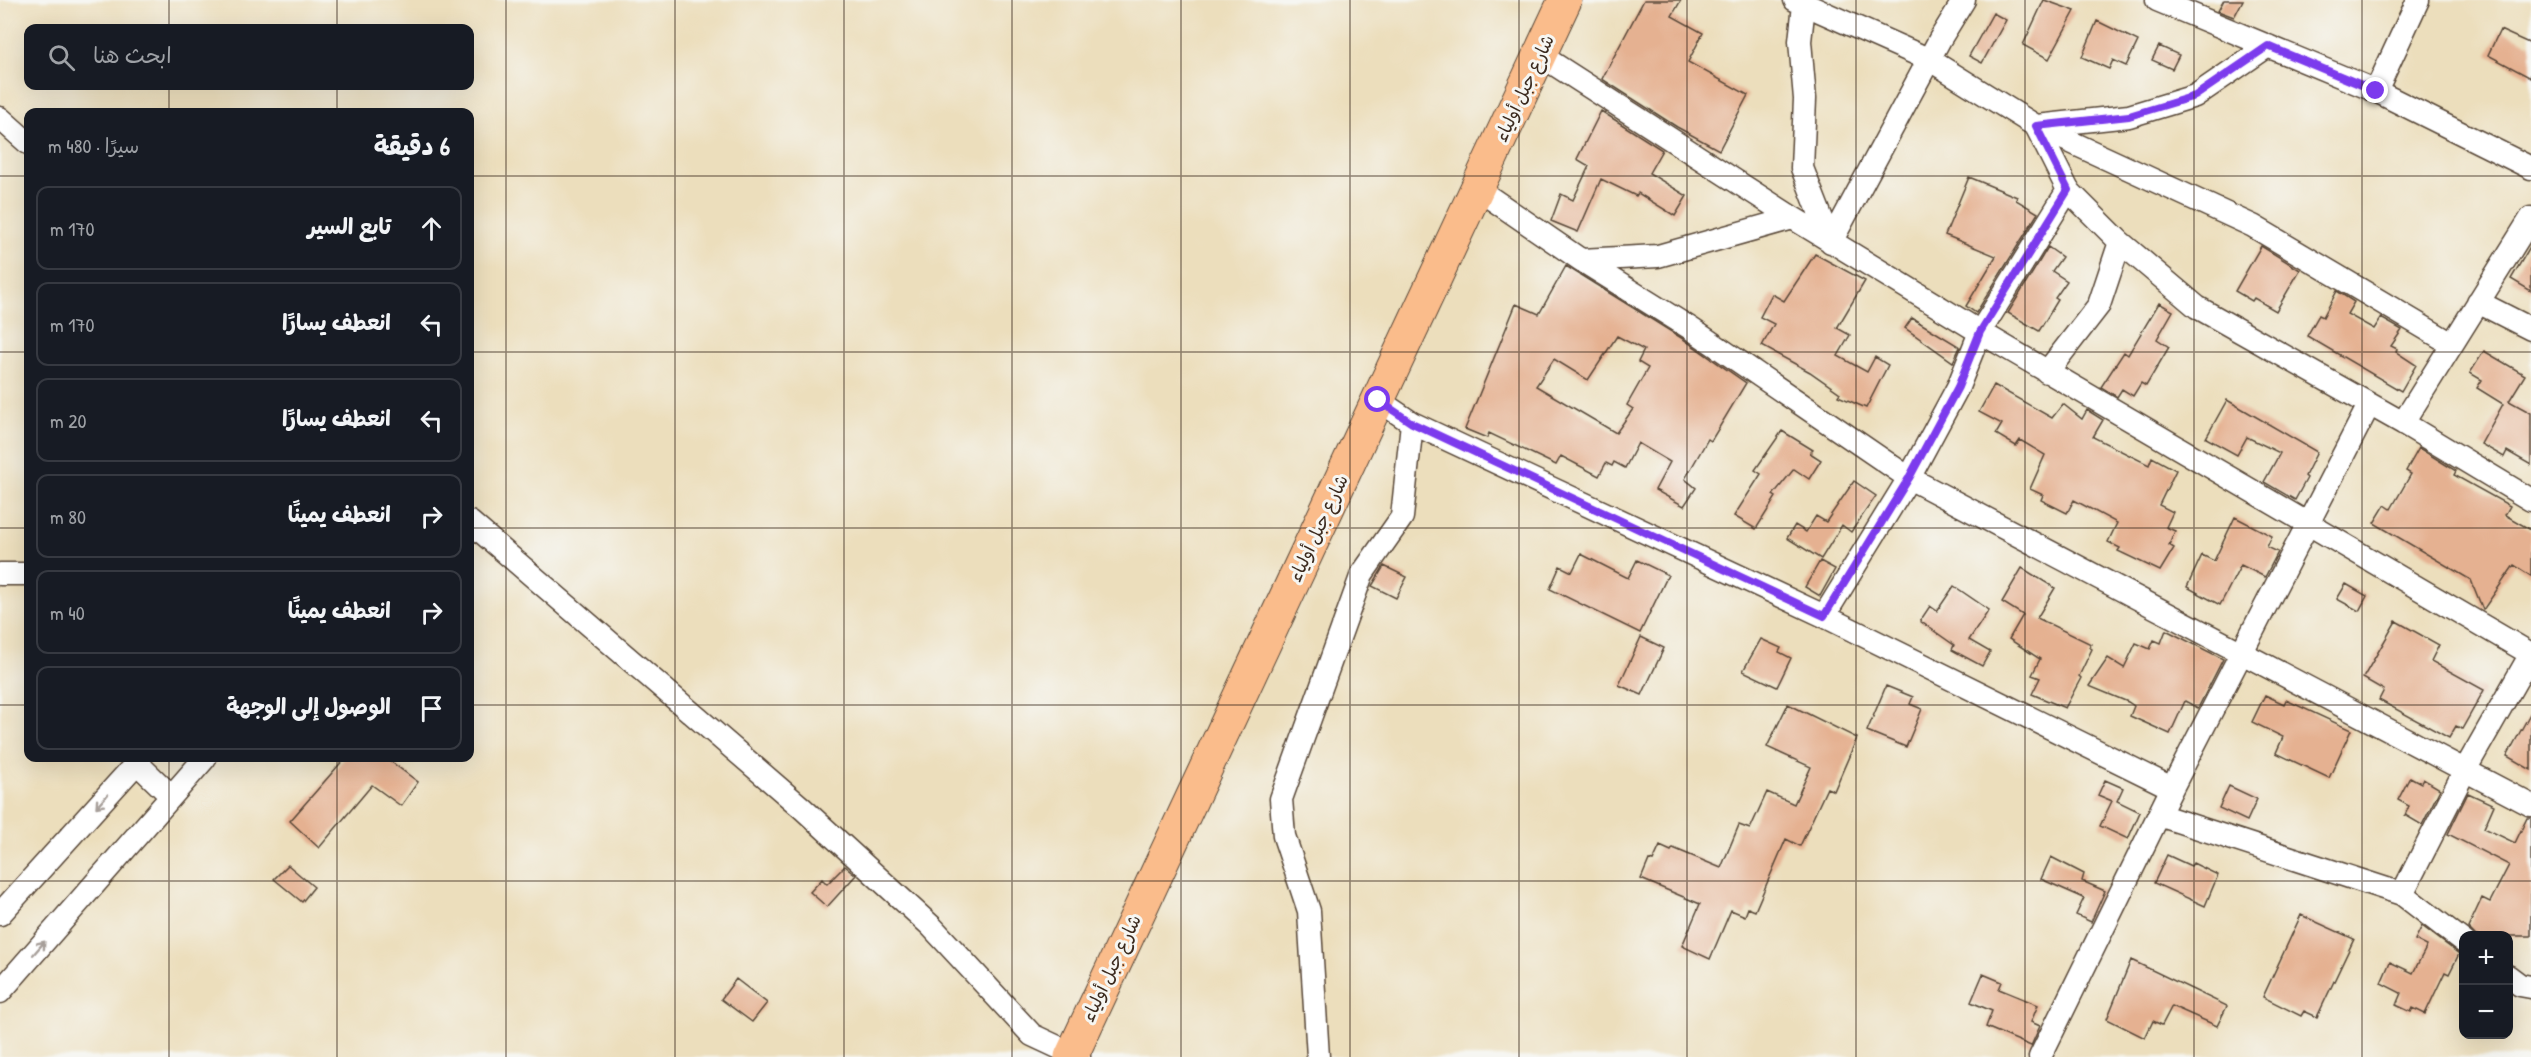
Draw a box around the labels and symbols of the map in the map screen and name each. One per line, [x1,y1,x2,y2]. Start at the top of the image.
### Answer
street label: شارع جبل أولياء [1488,30,1560,146]
route end [2362,77,2388,103]
route start [1364,386,1390,412]
street label: شارع جبل أولياء [1282,470,1354,586]
one-way arrow [95,793,109,808]
street label: شارع جبل أولياء [1075,910,1147,1026]
one-way arrow [32,941,46,956]

